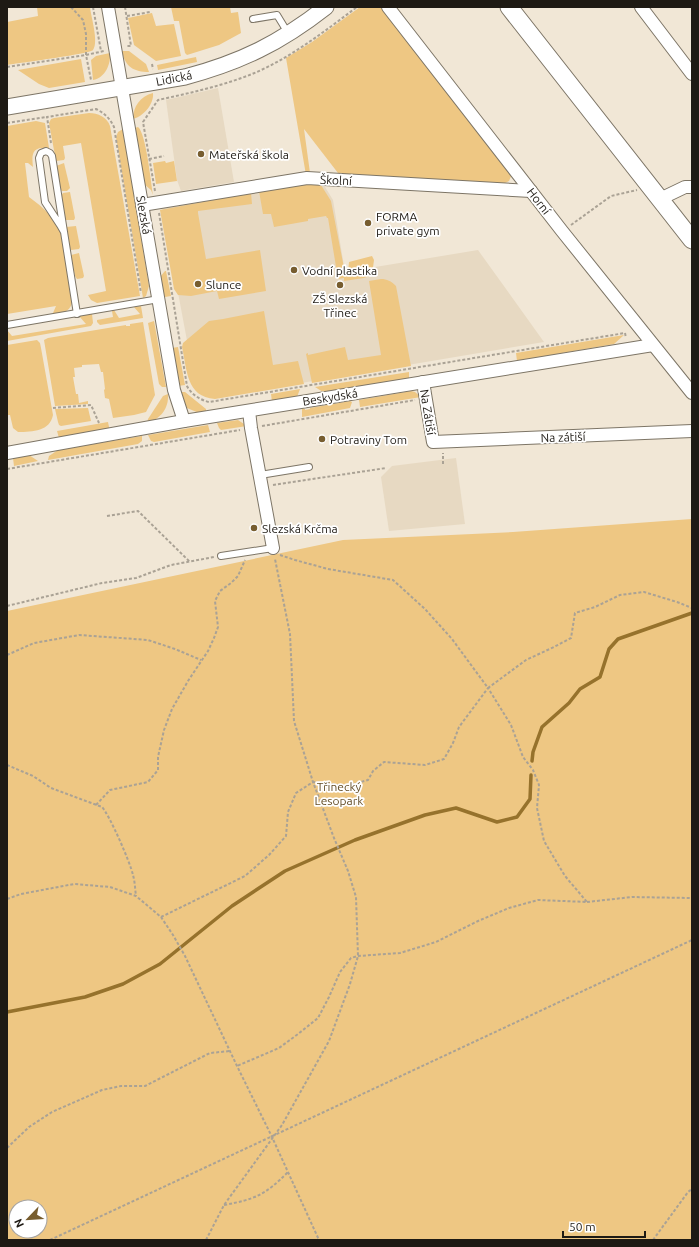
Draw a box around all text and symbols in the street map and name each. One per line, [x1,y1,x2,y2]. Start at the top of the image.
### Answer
street label: Lidická [155,68,193,88]
place label: Mateřská škola [209,148,289,161]
marker: Mateřská škola [196,149,206,159]
street label: Školní [320,173,353,187]
street label: Horní [525,185,554,218]
street label: Slezská [134,195,154,235]
place label: FORMA private gym [376,210,440,237]
marker: FORMA private gym [363,218,373,228]
place label: Vodní plastika [302,264,377,277]
marker: Vodní plastika [289,265,299,275]
place label: Slunce [206,278,241,291]
marker: Slunce [193,279,203,289]
marker: ZŠ Slezská Třinec [335,280,345,290]
place label: ZŠ Slezská Třinec [313,292,367,319]
street label: Beskydská [301,386,359,408]
street label: Na Zátiší [418,388,438,437]
street label: Na zátiší [540,430,587,444]
place label: Potraviny Tom [330,433,407,446]
marker: Potraviny Tom [317,434,327,444]
place label: Slezská Krčma [262,522,338,535]
marker: Slezská Krčma [249,523,259,533]
park label: Třinecký Lesopark [315,780,363,807]
north arrow [8,1199,48,1239]
scale bar [563,1213,645,1239]
text: N [12,1217,26,1229]
text: 50 m [569,1220,596,1233]

